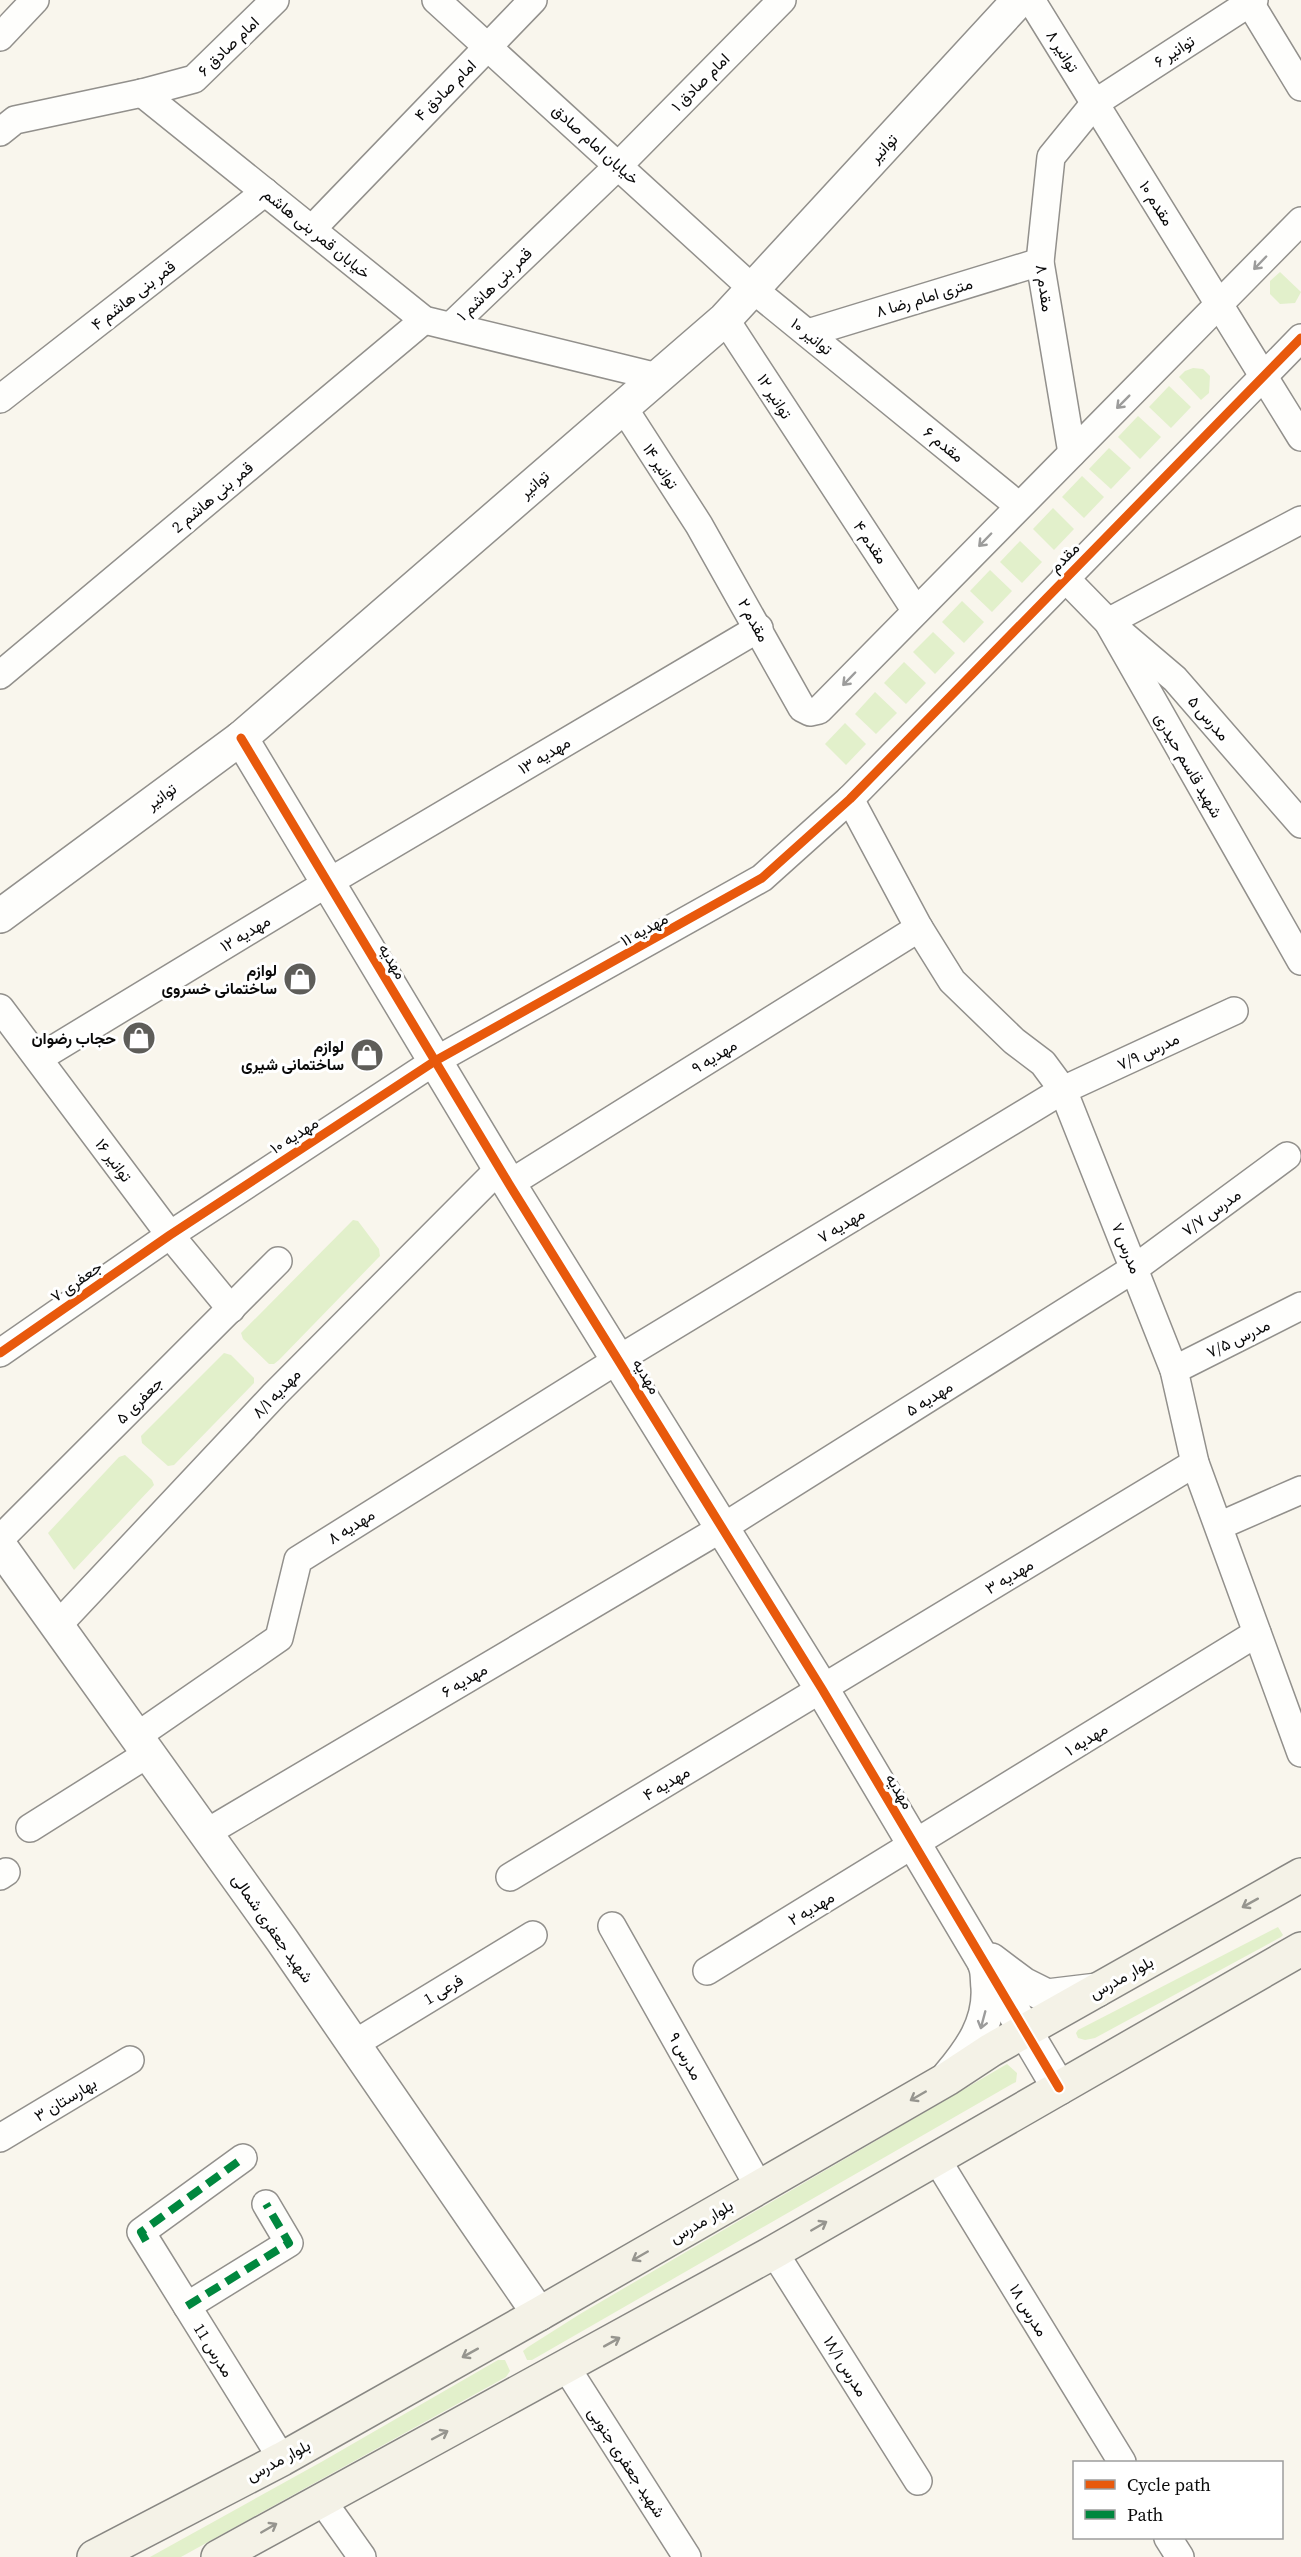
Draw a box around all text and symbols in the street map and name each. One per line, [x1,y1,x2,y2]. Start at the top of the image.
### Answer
street label: امام صادق ۶ [192,11,264,81]
street label: توانیر ۸ [1041,26,1085,76]
street label: توانیر ۶ [1149,30,1199,72]
street label: امام صادق ۱ [666,48,734,116]
street label: امام صادق ۴ [409,54,481,126]
street label: خیابان امام صادق [548,99,644,189]
street label: توانیر [863,128,902,168]
street label: مقدم ۱۰ [1135,176,1179,230]
street label: خیابان قمر بنی هاشم [258,183,376,284]
street label: قمر بنی هاشم ۱ [451,242,537,326]
street label: قمر بنی هاشم ۴ [86,255,180,335]
one-way arrow [1253,256,1267,271]
street label: مقدم ۸ [1031,263,1059,313]
street label: ۸ متری امام رضا [873,272,975,322]
street label: توانیر ۱۰ [786,312,838,360]
street label: توانیر ۱۲ [752,369,798,423]
one-way arrow [1115,394,1130,409]
street label: مقدم ۶ [919,421,969,467]
street label: توانیر ۱۴ [638,439,684,493]
street label: قمر بنی هاشم 2 [166,456,258,538]
street label: توانیر [514,465,554,504]
street label: مقدم ۴ [849,516,893,568]
one-way arrow [978,532,993,547]
street label: مقدم [1044,537,1084,577]
street label: مقدم ۲ [733,594,775,646]
one-way arrow [842,672,856,687]
street label: مدرس ۵ [1183,691,1235,745]
street label: شهید قاسم حیدری [1150,708,1228,822]
street label: مهدیه ۱۳ [514,731,574,779]
street label: توانیر [140,777,181,815]
street label: مهدیه ۱۱ [616,907,672,951]
street label: مهدیه ۱۲ [216,909,274,957]
street label: مهدیه [374,939,412,983]
place label: لوازم ساختمانی خسروی [161,959,277,999]
shop icon: لوازم ساختمانی خسروی [282,961,318,997]
shop icon: حجاب رضوان [121,1020,157,1056]
place label: حجاب رضوان [31,1027,116,1049]
street label: مدرس ۷/۹ [1113,1027,1183,1075]
street label: مهدیه ۹ [687,1033,741,1079]
place label: لوازم ساختمانی شیری [241,1035,344,1075]
shop icon: لوازم ساختمانی شیری [349,1037,385,1073]
street label: مهدیه ۱۰ [266,1111,322,1159]
street label: توانیر ۱۶ [90,1134,138,1186]
street label: مدرس ۷/۷ [1177,1183,1245,1241]
street label: مهدیه ۷ [813,1202,869,1248]
street label: مدرس ۷ [1107,1219,1147,1277]
street label: جعفری ۷ [46,1255,106,1307]
street label: مدرس ۷/۵ [1203,1313,1273,1363]
street label: مهدیه [628,1354,666,1398]
street label: مهدیه ۸/۱ [247,1363,305,1423]
street label: جعفری ۵ [111,1371,168,1428]
street label: مهدیه ۵ [901,1375,957,1421]
street label: مهدیه ۸ [323,1503,379,1549]
street label: مهدیه ۳ [981,1553,1037,1599]
street label: مهدیه ۶ [437,1658,491,1702]
street label: مهدیه ۱ [1060,1717,1112,1761]
street label: مهدیه ۴ [638,1760,694,1806]
street label: مهدیه [881,1769,919,1813]
street label: شهید جعفری شمالی [227,1869,319,1987]
street label: مهدیه ۲ [784,1886,838,1930]
one-way arrow [1242,1898,1259,1910]
street label: بلوار مدرس [1085,1950,1157,2004]
street label: فرعی 1 [419,1969,467,2009]
one-way arrow [977,2010,989,2029]
street label: مدرس ۹ [664,2028,708,2084]
street label: بهارستان ۳ [30,2072,100,2126]
one-way arrow [910,2090,927,2102]
street label: بلوار مدرس [665,2194,737,2248]
one-way arrow [810,2220,827,2232]
one-way arrow [632,2250,649,2262]
street label: مدرس ۱۸ [1005,2279,1053,2341]
street label: مدرس 11 [189,2319,239,2381]
street label: مدرس ۱۸/۱ [819,2331,873,2401]
one-way arrow [603,2336,620,2348]
one-way arrow [462,2347,479,2359]
street label: شهید جعفری جنوبی [583,2403,671,2521]
one-way arrow [431,2429,449,2440]
street label: بلوار مدرس [242,2434,314,2486]
legend [1073,2461,1283,2539]
text: Cycle path [1127,2472,1211,2497]
text: Path [1127,2502,1164,2527]
one-way arrow [260,2522,277,2534]

